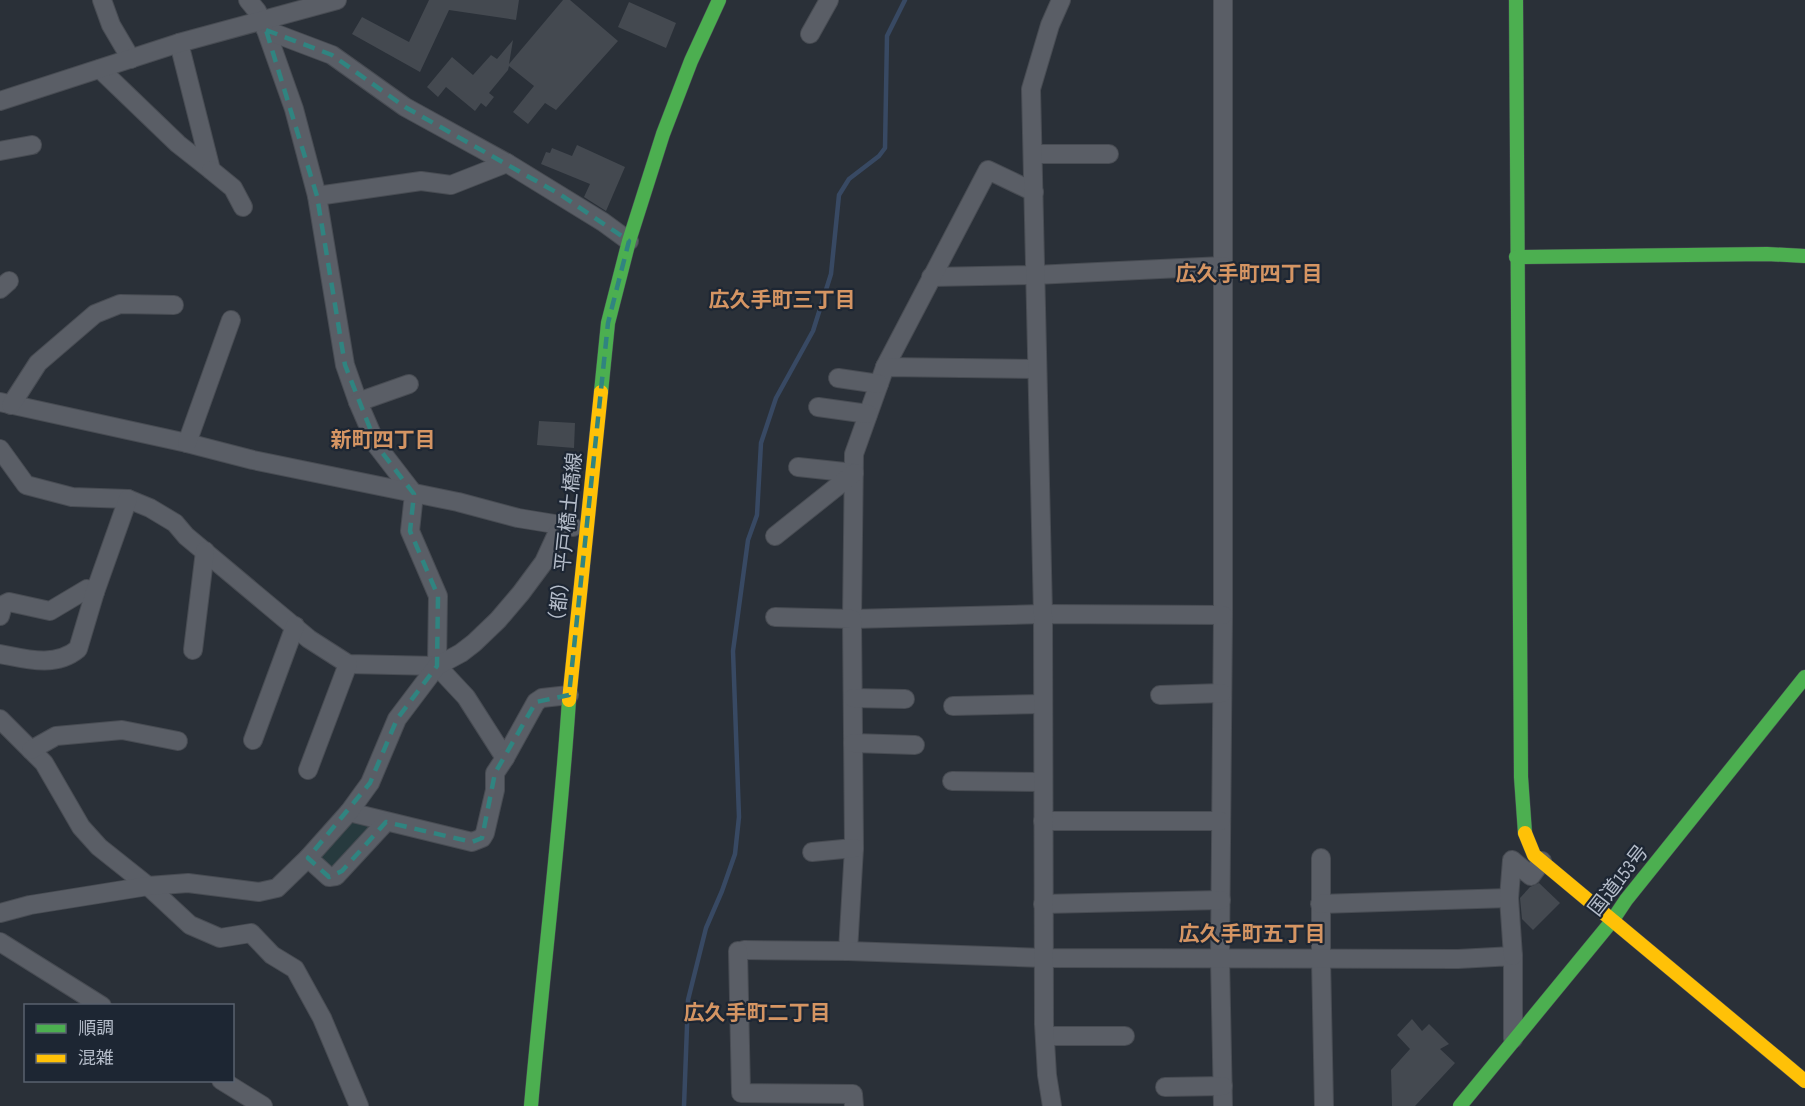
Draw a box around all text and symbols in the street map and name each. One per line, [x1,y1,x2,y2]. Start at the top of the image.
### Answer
district label: 広久手町四丁目 [1176,262,1323,287]
district label: 広久手町三丁目 [709,288,856,313]
district label: 新町四丁目 [331,428,436,453]
street label: （都）平戸橋土橋線 [545,451,587,633]
street label: 国道153号 [1584,840,1654,921]
district label: 広久手町五丁目 [1179,922,1326,947]
district label: 広久手町二丁目 [684,1001,831,1026]
legend [24,1004,234,1082]
text: 順調 [78,1018,114,1039]
text: 混雑 [78,1048,114,1069]

